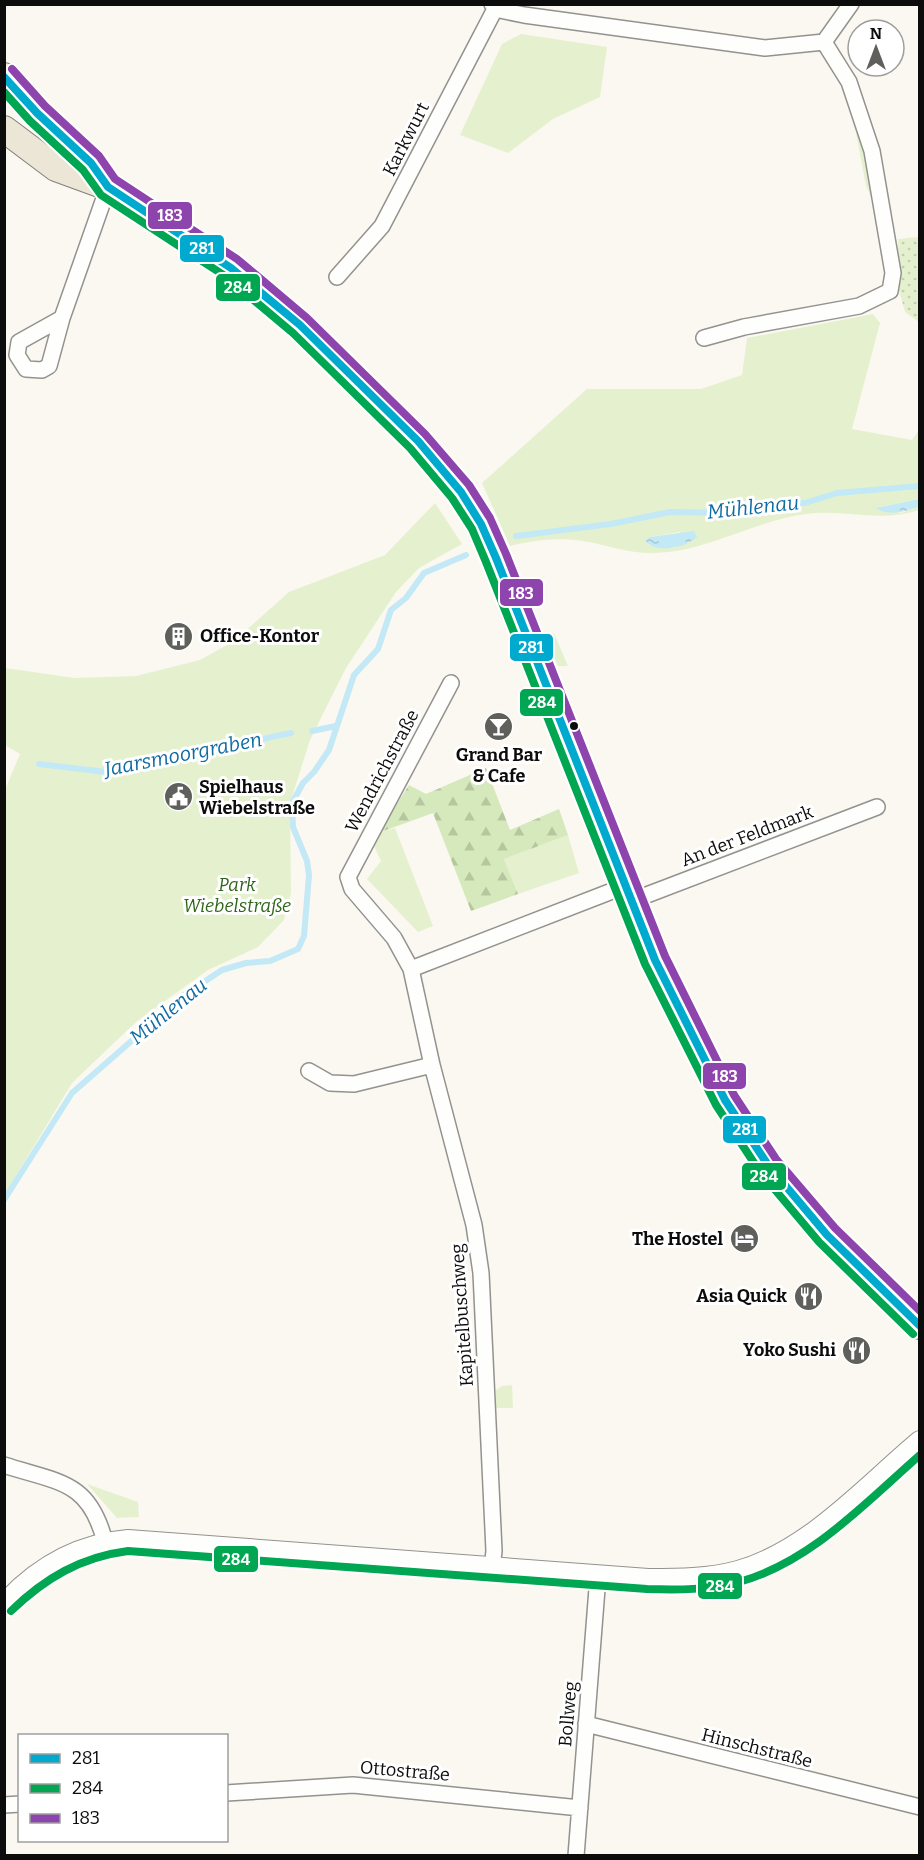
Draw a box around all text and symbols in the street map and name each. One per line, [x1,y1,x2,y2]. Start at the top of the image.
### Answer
north arrow [846,18,906,78]
text: N [870,24,882,43]
street label: Karkwurt [378,98,434,179]
line badge: 183 [147,201,193,230]
text: 183 [157,206,183,225]
line badge: 281 [179,234,225,263]
text: 281 [189,239,215,258]
line badge: 284 [215,273,261,302]
text: 284 [224,278,252,297]
water label: Mühlenau [706,490,800,524]
line badge: 183 [499,578,544,607]
text: 183 [508,584,534,603]
building icon: Office-Kontor [163,620,195,652]
place label: Office-Kontor [200,625,320,647]
line badge: 281 [509,633,554,662]
text: 281 [518,638,544,657]
line badge: 284 [519,688,564,717]
text: 284 [528,693,556,712]
street label: Wendrichstraße [340,706,424,836]
bar icon: Grand Bar & Cafe [483,710,515,742]
unlabelled marker [568,720,580,732]
water label: Jaarsmoorgraben [100,727,264,781]
place label: Grand Bar & Cafe [456,744,543,787]
place label: Spielhaus Wiebelstraße [199,776,315,819]
public building icon: Spielhaus Wiebelstraße [162,781,194,813]
street label: An der Feldmark [678,800,817,871]
park label: Park Wiebelstraße [183,874,291,917]
water label: Mühlenau [124,973,212,1049]
line badge: 183 [702,1062,747,1090]
text: 183 [712,1067,738,1086]
line badge: 281 [722,1115,767,1144]
text: 281 [732,1120,758,1139]
line badge: 284 [741,1162,787,1191]
text: 284 [750,1167,778,1186]
hotel icon: The Hostel [728,1223,760,1255]
place label: The Hostel [632,1228,723,1250]
street label: Kapitelbuschweg [446,1243,478,1387]
restaurant icon: Asia Quick [792,1280,824,1312]
place label: Asia Quick [696,1285,787,1307]
restaurant icon: Yoko Sushi [841,1334,873,1366]
place label: Yoko Sushi [743,1339,836,1361]
line badge: 284 [213,1545,259,1573]
text: 284 [222,1550,250,1569]
line badge: 284 [697,1572,743,1600]
text: 284 [706,1577,734,1596]
street label: Bollweg [554,1680,582,1748]
street label: Hinschstraße [699,1724,815,1772]
legend [18,1734,228,1842]
text: 281 [72,1747,101,1769]
street label: Ottostraße [359,1756,451,1786]
text: 284 [72,1777,104,1799]
text: 183 [72,1807,100,1829]

